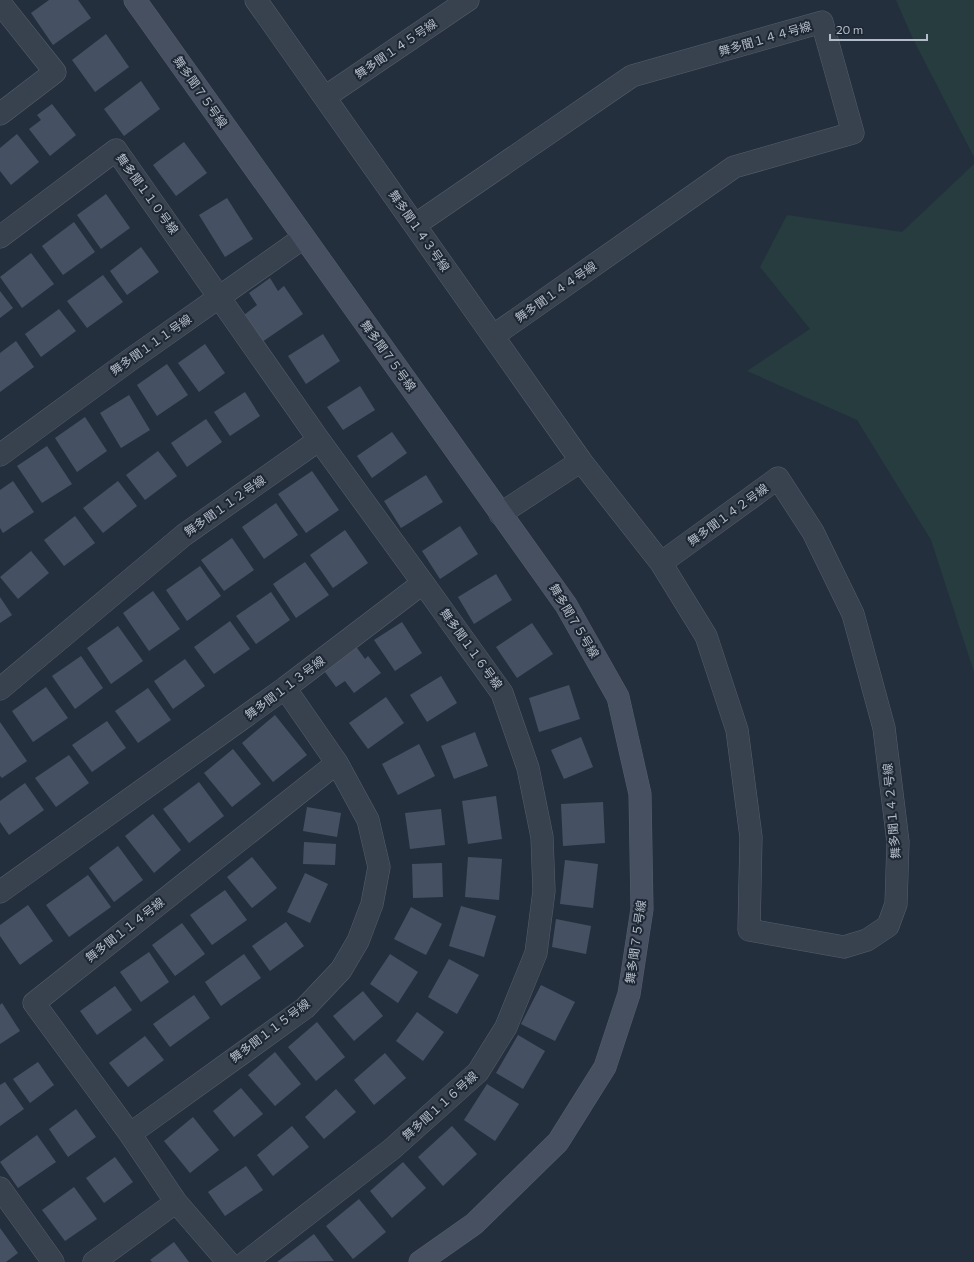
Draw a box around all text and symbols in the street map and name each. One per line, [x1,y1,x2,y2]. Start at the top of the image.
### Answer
street label: 舞多聞１４５号線 [352,16,439,81]
scale bar [830,16,927,42]
street label: 舞多聞１４４号線 [717,18,813,58]
text: 20 m [836,22,863,36]
street label: 舞多聞７５号線 [171,53,231,130]
street label: 舞多聞１１０号線 [114,150,182,236]
street label: 舞多聞１４３号線 [387,187,453,274]
street label: 舞多聞１４４号線 [512,258,599,324]
street label: 舞多聞１１１号線 [107,311,194,377]
street label: 舞多聞７５号線 [358,317,419,394]
street label: 舞多聞１１２号線 [181,472,268,538]
street label: 舞多聞１４２号線 [684,480,770,548]
street label: 舞多聞７５号線 [547,581,602,660]
street label: 舞多聞１１６号線 [438,605,506,691]
street label: 舞多聞１１３号線 [242,653,327,722]
street label: 舞多聞１４２号線 [880,763,902,860]
street label: 舞多聞１１４号線 [82,894,167,964]
street label: 舞多聞７５号線 [622,899,648,984]
street label: 舞多聞１１５号線 [227,996,312,1065]
street label: 舞多聞１１６号線 [399,1068,480,1143]

